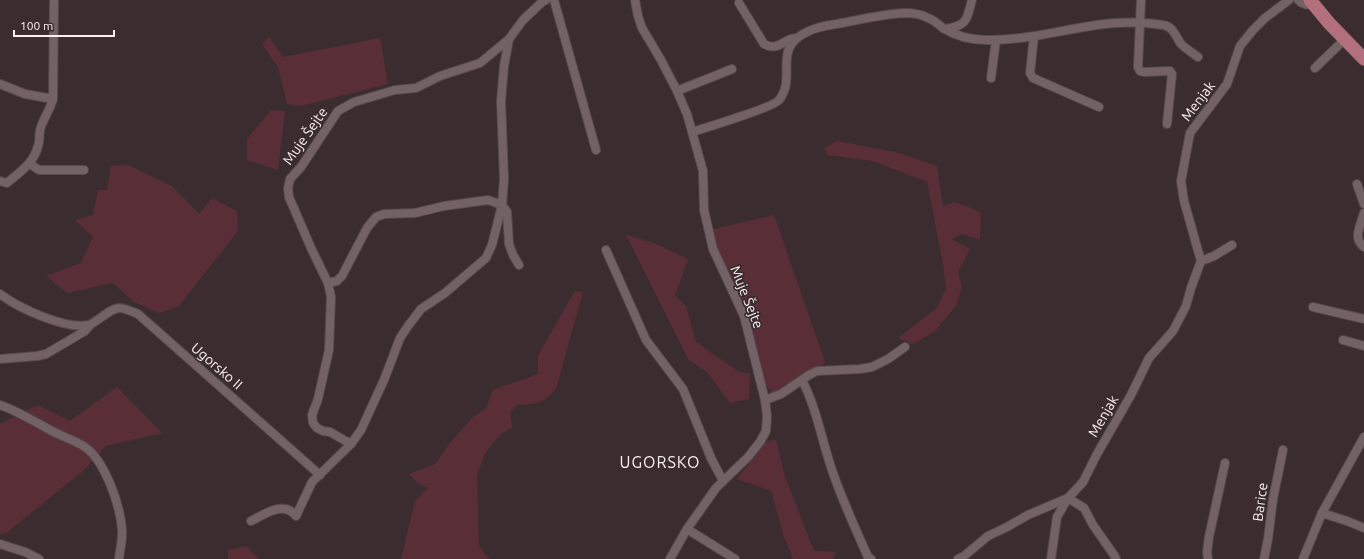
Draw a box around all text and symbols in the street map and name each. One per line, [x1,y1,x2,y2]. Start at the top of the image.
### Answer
scale bar [14,12,114,38]
text: 100 m [20,19,53,32]
street label: Menjak [1178,78,1218,124]
street label: Muje Šejte [279,104,331,168]
street label: Muje Šejte [727,263,768,331]
street label: Ugorsko II [188,339,246,393]
street label: Menjak [1085,392,1121,440]
district label: UGORSKO [619,453,701,471]
street label: Barice [1249,482,1271,522]

